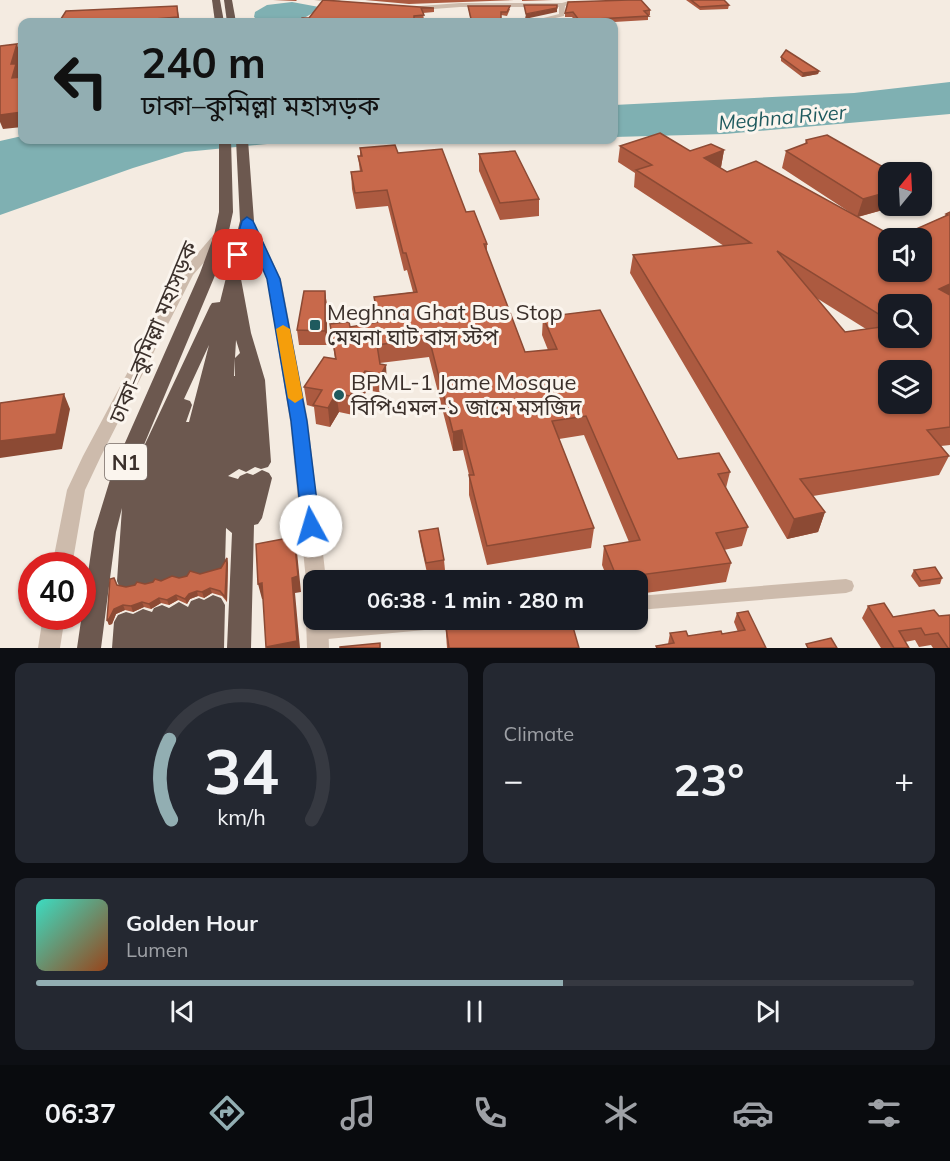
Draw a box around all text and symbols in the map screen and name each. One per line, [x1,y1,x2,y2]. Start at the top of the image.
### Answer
text: 240 m [141,36,266,89]
icon: left [42,42,120,120]
text: ঢাকা–কুমিল্লা মহাসড়ক [141,88,379,122]
water label: Meghna River [717,99,848,135]
north arrow [878,162,932,216]
map controls [878,162,932,414]
button: sound [878,228,932,282]
pin [212,229,263,280]
street label: ঢাকা–কুমিল্লা মহাসড়ক [102,237,204,428]
icon: arrive [221,238,254,271]
button: search [878,294,932,348]
place label: Meghna Ghat Bus Stop মেঘনা ঘাট বাস স্টপ [327,298,563,351]
marker: Meghna Ghat Bus Stop মেঘনা ঘাট বাস স্টপ [308,318,322,332]
button: layers [878,360,932,414]
place label: BPML-1 Jame Mosque বিপিএমল-১ জামে মসজিদ [350,368,582,421]
marker: BPML-1 Jame Mosque বিপিএমল-১ জামে মসজিদ [332,388,346,402]
road number: N1 [105,444,147,480]
position arrow [279,494,343,558]
speed limit sign: 40 [18,552,96,630]
text: 06:38 · 1 min · 280 m [367,586,584,614]
text: Climate [504,721,574,746]
text: 34 [204,731,279,810]
text: 23° [673,751,744,807]
text: − [504,759,523,800]
text: + [894,759,914,800]
text: km/h [217,803,265,830]
text: Golden Hour [126,909,258,937]
text: Lumen [126,937,188,962]
icon: previous [166,995,199,1028]
icon: pause [458,995,491,1028]
icon: next [751,995,784,1028]
icon: directions [206,1092,248,1134]
icon: music [337,1092,379,1134]
icon: phone [469,1092,511,1134]
icon: climate [600,1092,642,1134]
icon: car [732,1092,774,1134]
icon: filters [863,1092,905,1134]
text: 06:37 [45,1096,116,1130]

